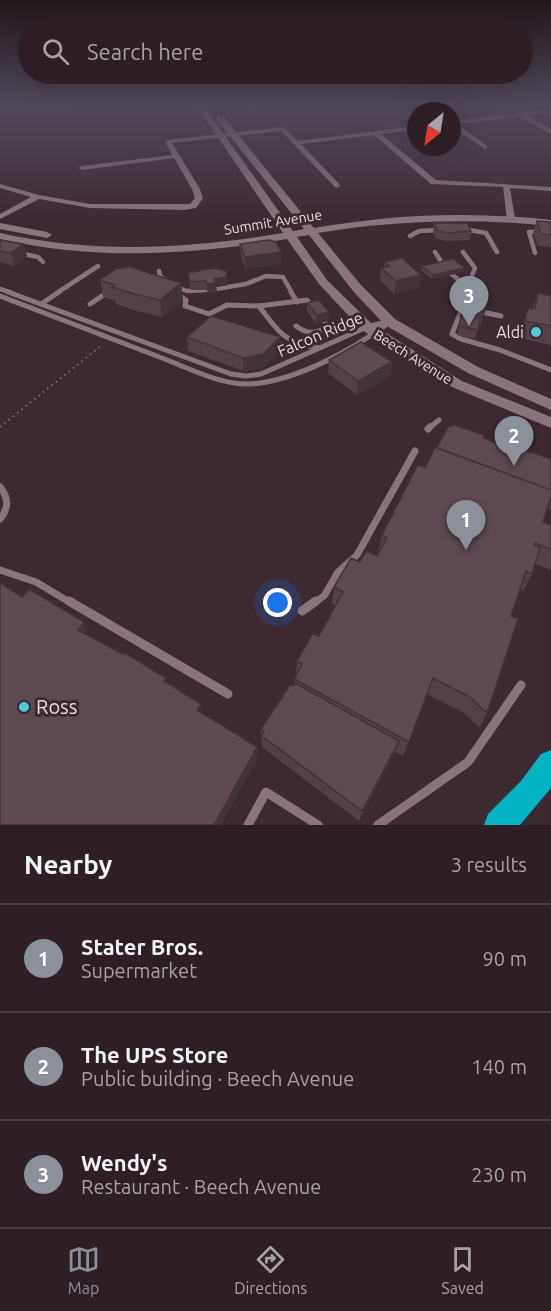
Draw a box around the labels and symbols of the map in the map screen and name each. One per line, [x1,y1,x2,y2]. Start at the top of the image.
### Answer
north arrow [407,102,461,156]
street label: Summit Avenue [223,206,323,238]
pin: 3 [450,276,488,326]
street label: Falcon Ridge [275,308,365,360]
place label: Aldi [496,323,524,341]
marker: Aldi [529,325,543,339]
street label: Beech Avenue [371,327,455,387]
pin: 2 [494,416,534,466]
pin: 1 [446,500,486,550]
your location [263,588,292,617]
place label: Ross [36,695,77,718]
marker: Ross [17,700,31,714]

